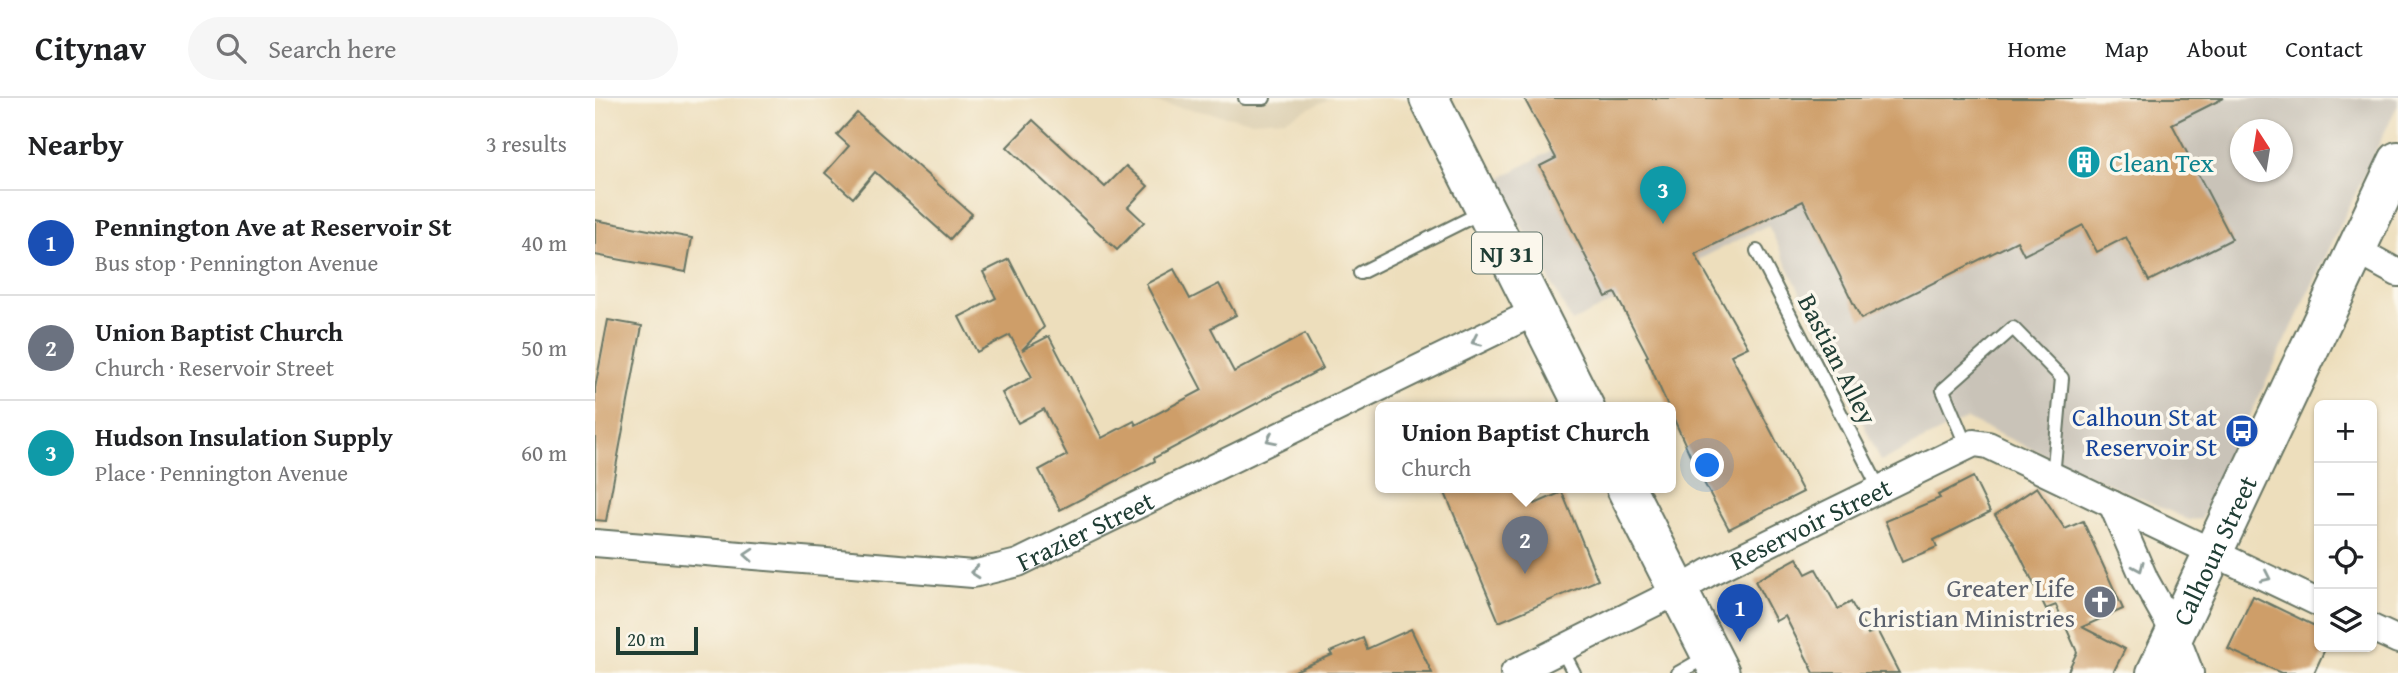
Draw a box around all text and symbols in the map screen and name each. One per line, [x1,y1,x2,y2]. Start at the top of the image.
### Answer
search box [188,17,678,80]
text: Citynav [35,24,146,72]
icon: search [212,29,250,67]
text: Search here [268,29,396,68]
text: Home [2008,31,2067,66]
text: Map [2105,31,2149,66]
text: About [2187,31,2247,66]
text: Contact [2285,31,2363,66]
north arrow [2230,119,2293,182]
text: Nearby [28,122,124,166]
text: 3 results [486,127,567,160]
building icon: Clean Tex [2065,143,2103,181]
place label: Clean Tex [2109,143,2215,182]
pin: 3 [1640,166,1686,224]
text: Pennington Ave at Reservoir St [95,207,452,246]
text: 1 [45,226,57,259]
text: 40 m [521,226,567,259]
road number: NJ 31 [1472,232,1542,274]
text: Bus stop · Pennington Avenue [95,246,378,279]
street label: Bastian Alley [1788,287,1888,431]
text: Union Baptist Church [95,312,343,351]
text: 2 [45,331,57,364]
text: 50 m [521,331,567,364]
one-way arrow [1471,332,1483,346]
text: Church · Reservoir Street [95,351,334,384]
place label: Calhoun St at Reservoir St [2072,397,2217,466]
map controls [2314,400,2377,652]
button: + [2314,400,2377,463]
popup [1375,402,1676,493]
text: Union Baptist Church [1401,412,1650,451]
bus stop icon: Calhoun St at Reservoir St [2223,412,2261,450]
text: Hudson Insulation Supply [95,417,393,456]
one-way arrow [1266,431,1278,445]
text: 3 [45,436,57,469]
text: 60 m [521,436,567,469]
your location [1690,448,1724,482]
text: Church [1401,451,1471,484]
text: Place · Pennington Avenue [95,456,348,489]
button: − [2314,463,2377,526]
street label: Reservoir Street [1723,467,1898,579]
street label: Calhoun Street [2162,469,2266,632]
street label: Frazier Street [1010,481,1160,580]
pin: 2 [1502,516,1548,574]
button: locate [2314,526,2377,589]
one-way arrow [743,548,754,563]
one-way arrow [2131,560,2145,572]
one-way arrow [969,564,980,579]
place label: Greater Life Christian Ministries [1858,568,2075,637]
one-way arrow [2259,569,2271,583]
church icon: Greater Life Christian Ministries [2081,583,2119,621]
pin: 1 [1717,584,1763,642]
button: layers [2314,589,2377,652]
scale bar [616,624,698,656]
text: 20 m [627,625,665,653]

